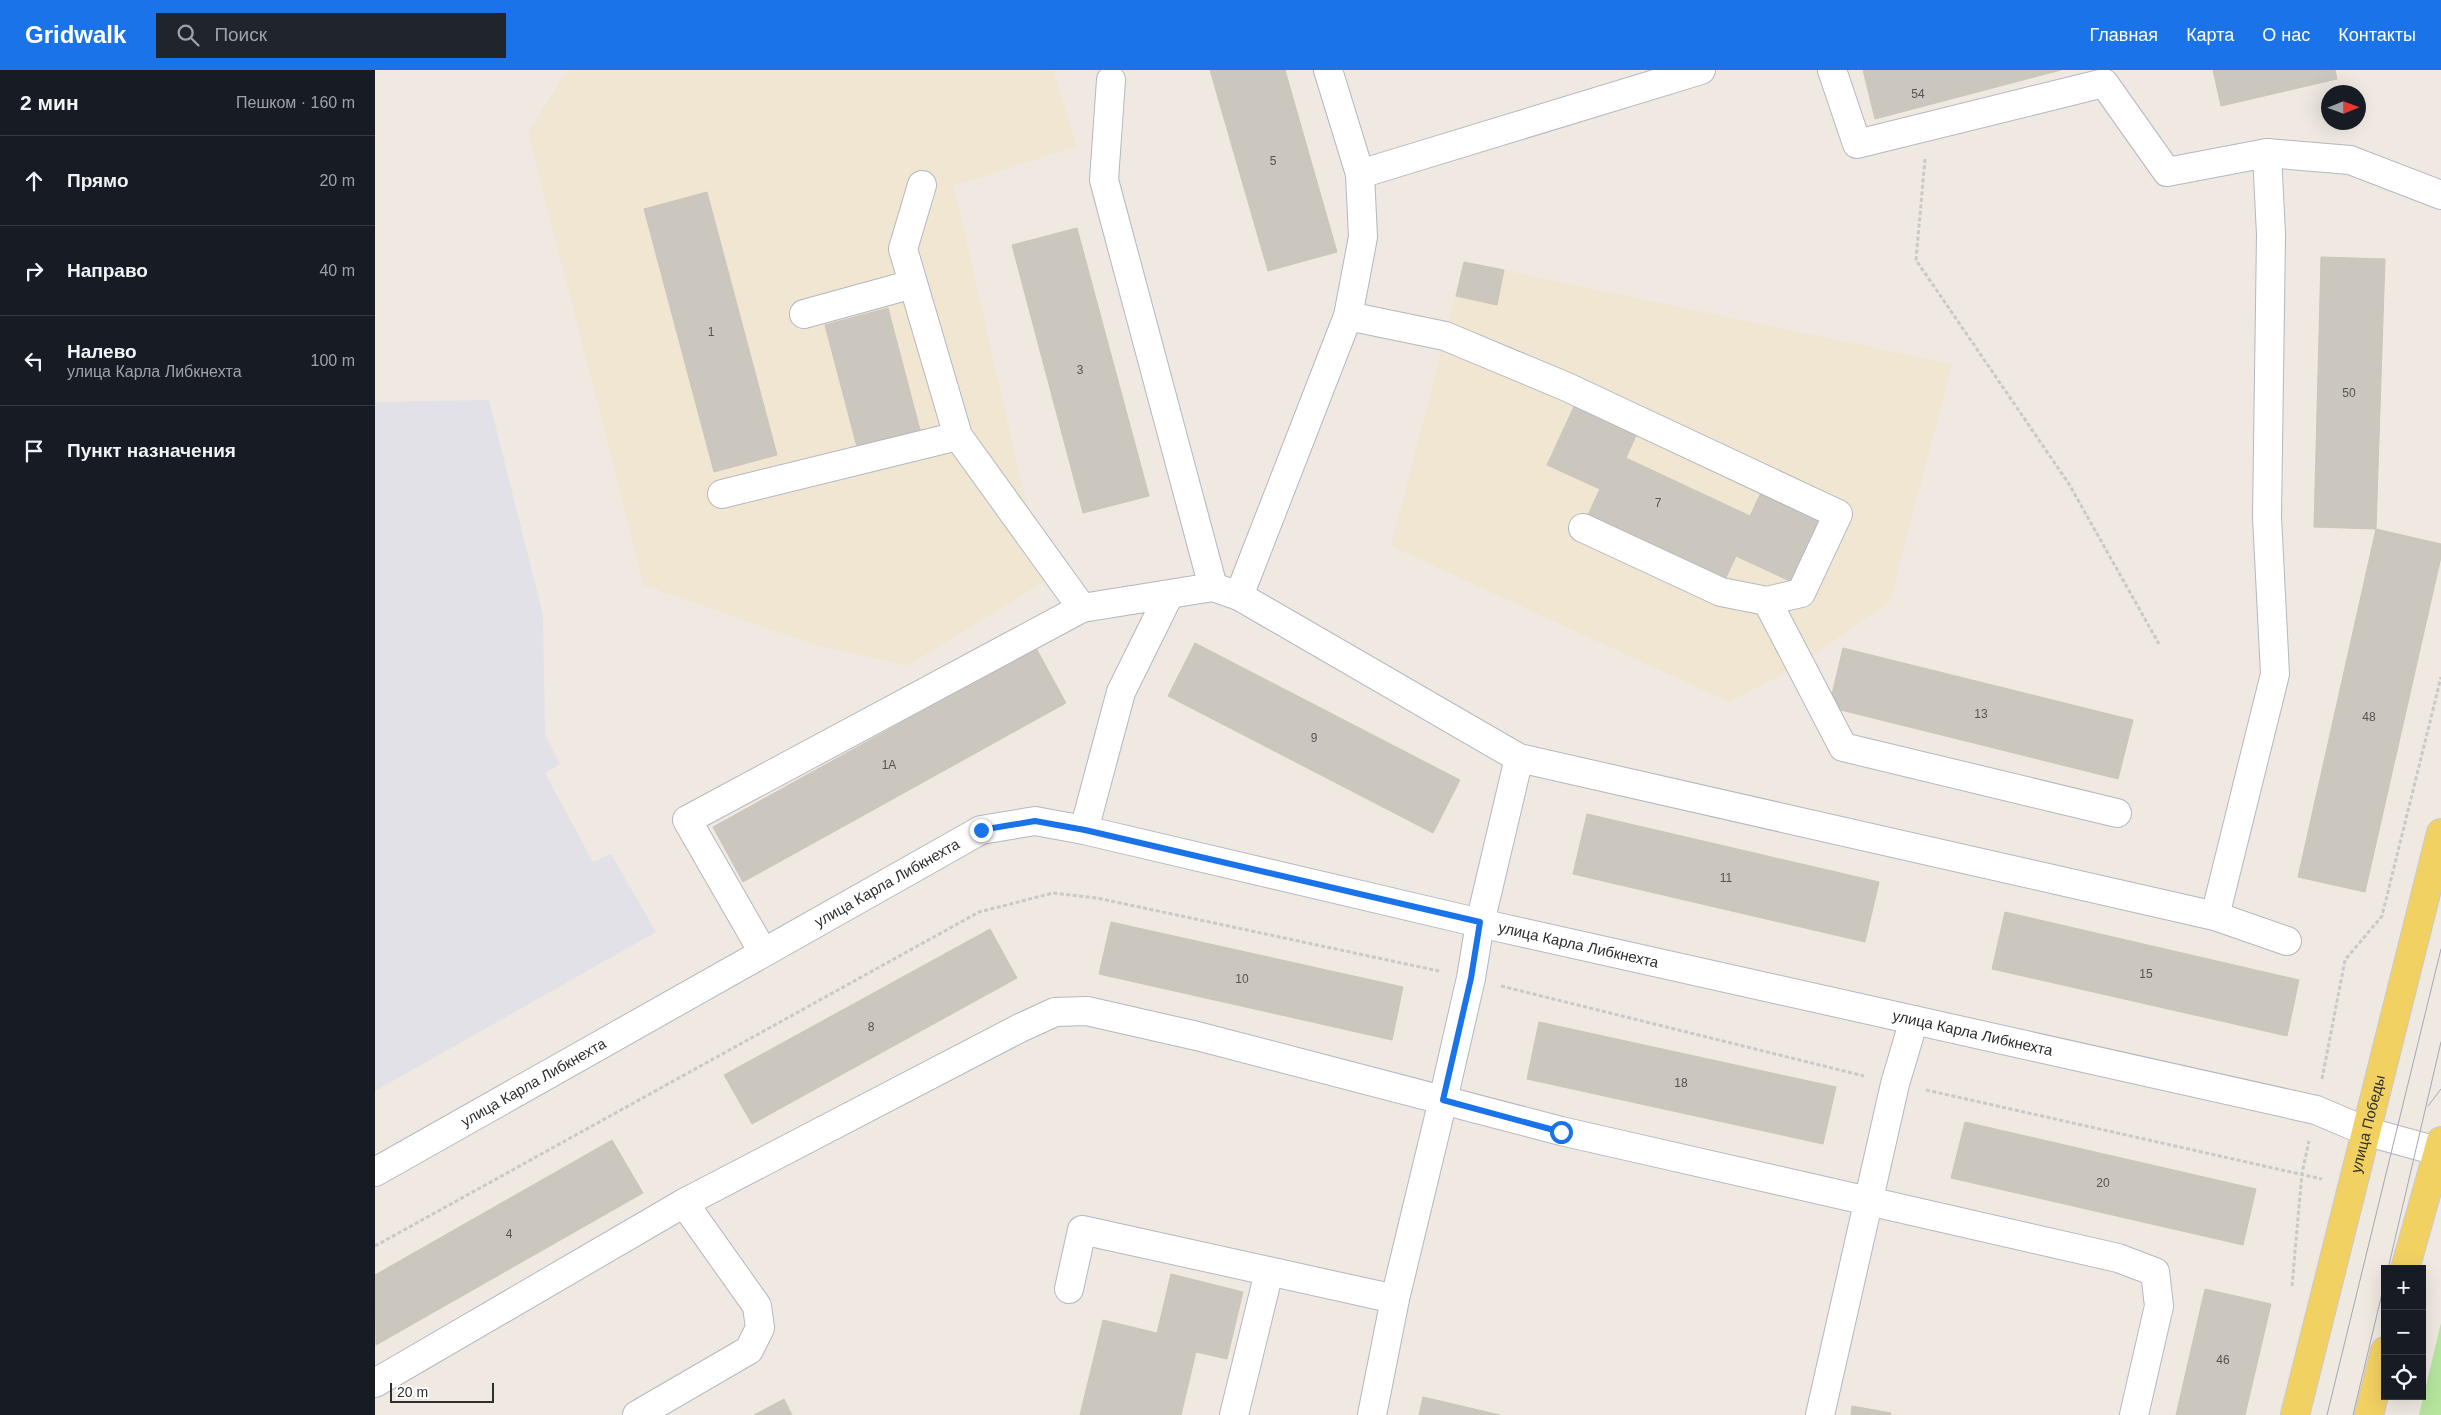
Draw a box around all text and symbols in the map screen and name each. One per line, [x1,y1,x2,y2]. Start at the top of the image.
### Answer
search box [156,13,506,58]
text: Gridwalk [25,21,126,48]
icon: search [174,21,202,49]
text: Поиск [214,24,267,45]
text: Главная [2090,25,2158,45]
text: Карта [2186,25,2234,45]
text: О нас [2262,25,2310,45]
text: Контакты [2338,25,2416,45]
north arrow [2321,85,2366,130]
house number: 54 [1911,87,1925,101]
text: 2 мин [20,91,79,114]
text: Пешком · 160 m [236,94,355,111]
house number: 5 [1270,154,1277,168]
icon: ahead [20,167,48,195]
text: Прямо [67,170,129,191]
text: 20 m [319,172,355,189]
icon: right [20,257,48,285]
text: Направо [67,260,148,281]
text: 40 m [319,262,355,279]
house number: 1 [708,325,715,339]
text: Налево [67,341,137,362]
icon: left [20,347,48,375]
text: 100 m [311,352,355,369]
text: улица Карла Либкнехта [67,363,242,380]
house number: 3 [1077,363,1084,377]
house number: 50 [2342,386,2356,400]
icon: arrive [20,437,48,465]
text: Пункт назначения [67,440,236,461]
house number: 7 [1655,496,1662,510]
house number: 13 [1974,707,1988,721]
house number: 48 [2362,710,2376,724]
house number: 9 [1311,731,1318,745]
house number: 1А [882,758,896,772]
route end [970,819,993,842]
street label: улица Карла Либкнехта [811,835,963,930]
house number: 11 [1720,871,1733,885]
street label: улица Карла Либкнехта [1497,918,1661,971]
house number: 15 [2139,967,2153,981]
house number: 10 [1235,972,1249,986]
street label: улица Карла Либкнехта [1891,1007,2055,1059]
house number: 8 [868,1020,875,1034]
street label: улица Карла Либкнехта [458,1034,609,1130]
street label: улица Победы [2347,1073,2388,1175]
house number: 18 [1674,1076,1688,1090]
route start [1550,1121,1573,1144]
house number: 20 [2096,1176,2110,1190]
house number: 4 [506,1227,513,1241]
map controls [2381,1265,2426,1400]
button: + [2381,1265,2426,1310]
button: − [2381,1310,2426,1355]
house number: 46 [2216,1353,2230,1367]
button: locate [2381,1355,2426,1400]
scale bar [390,1380,494,1403]
text: 20 m [397,1384,428,1400]

